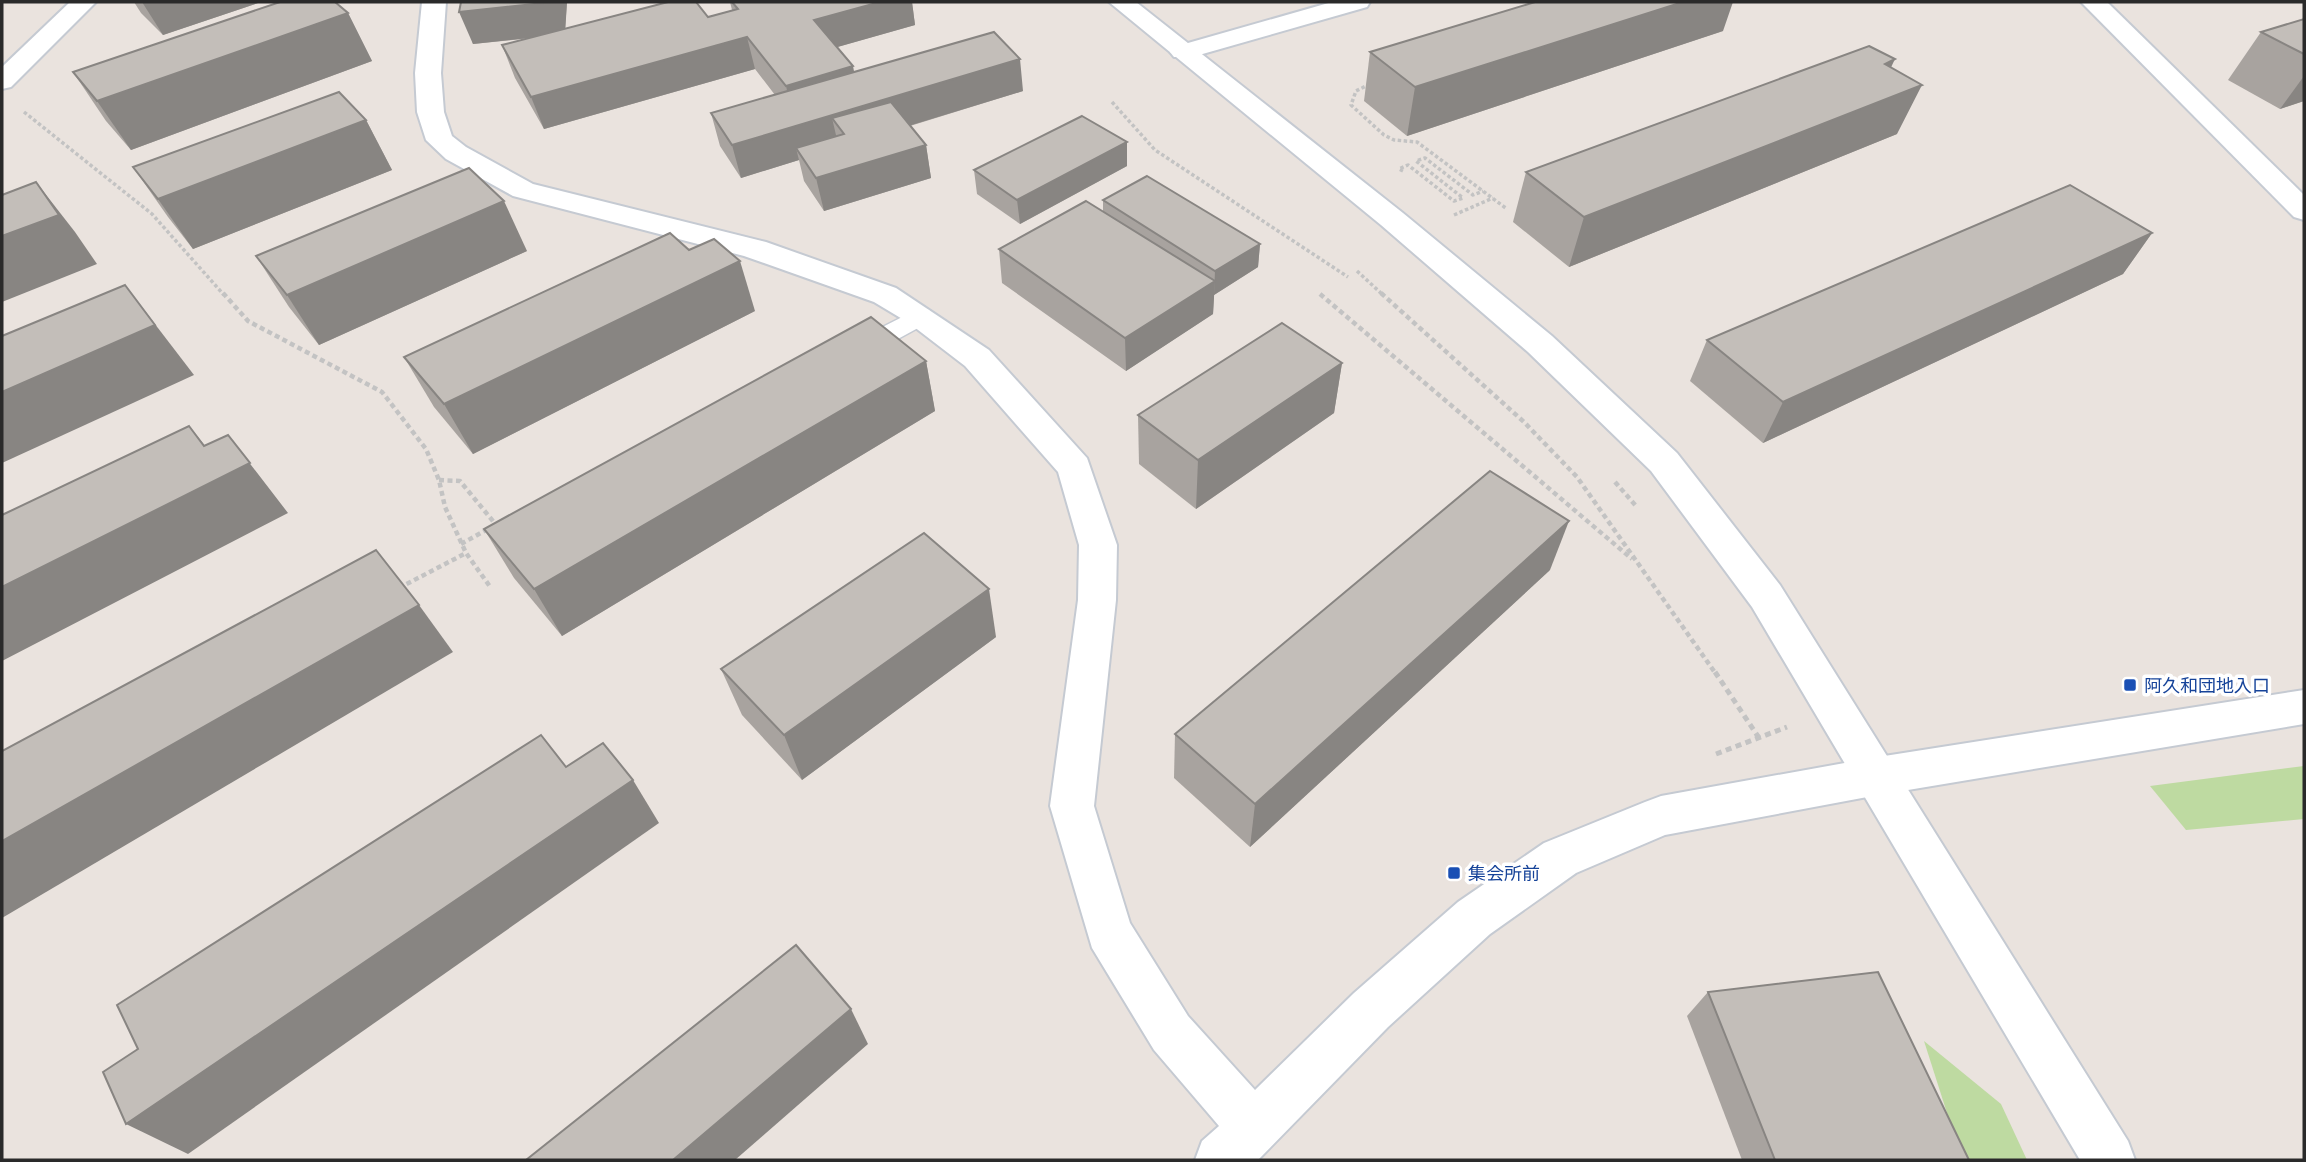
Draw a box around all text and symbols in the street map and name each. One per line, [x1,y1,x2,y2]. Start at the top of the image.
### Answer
place label: 阿久和団地入口 [2144,675,2270,696]
marker: 阿久和団地入口 [2122,677,2138,693]
place label: 集会所前 [1468,863,1540,884]
marker: 集会所前 [1446,865,1462,881]

